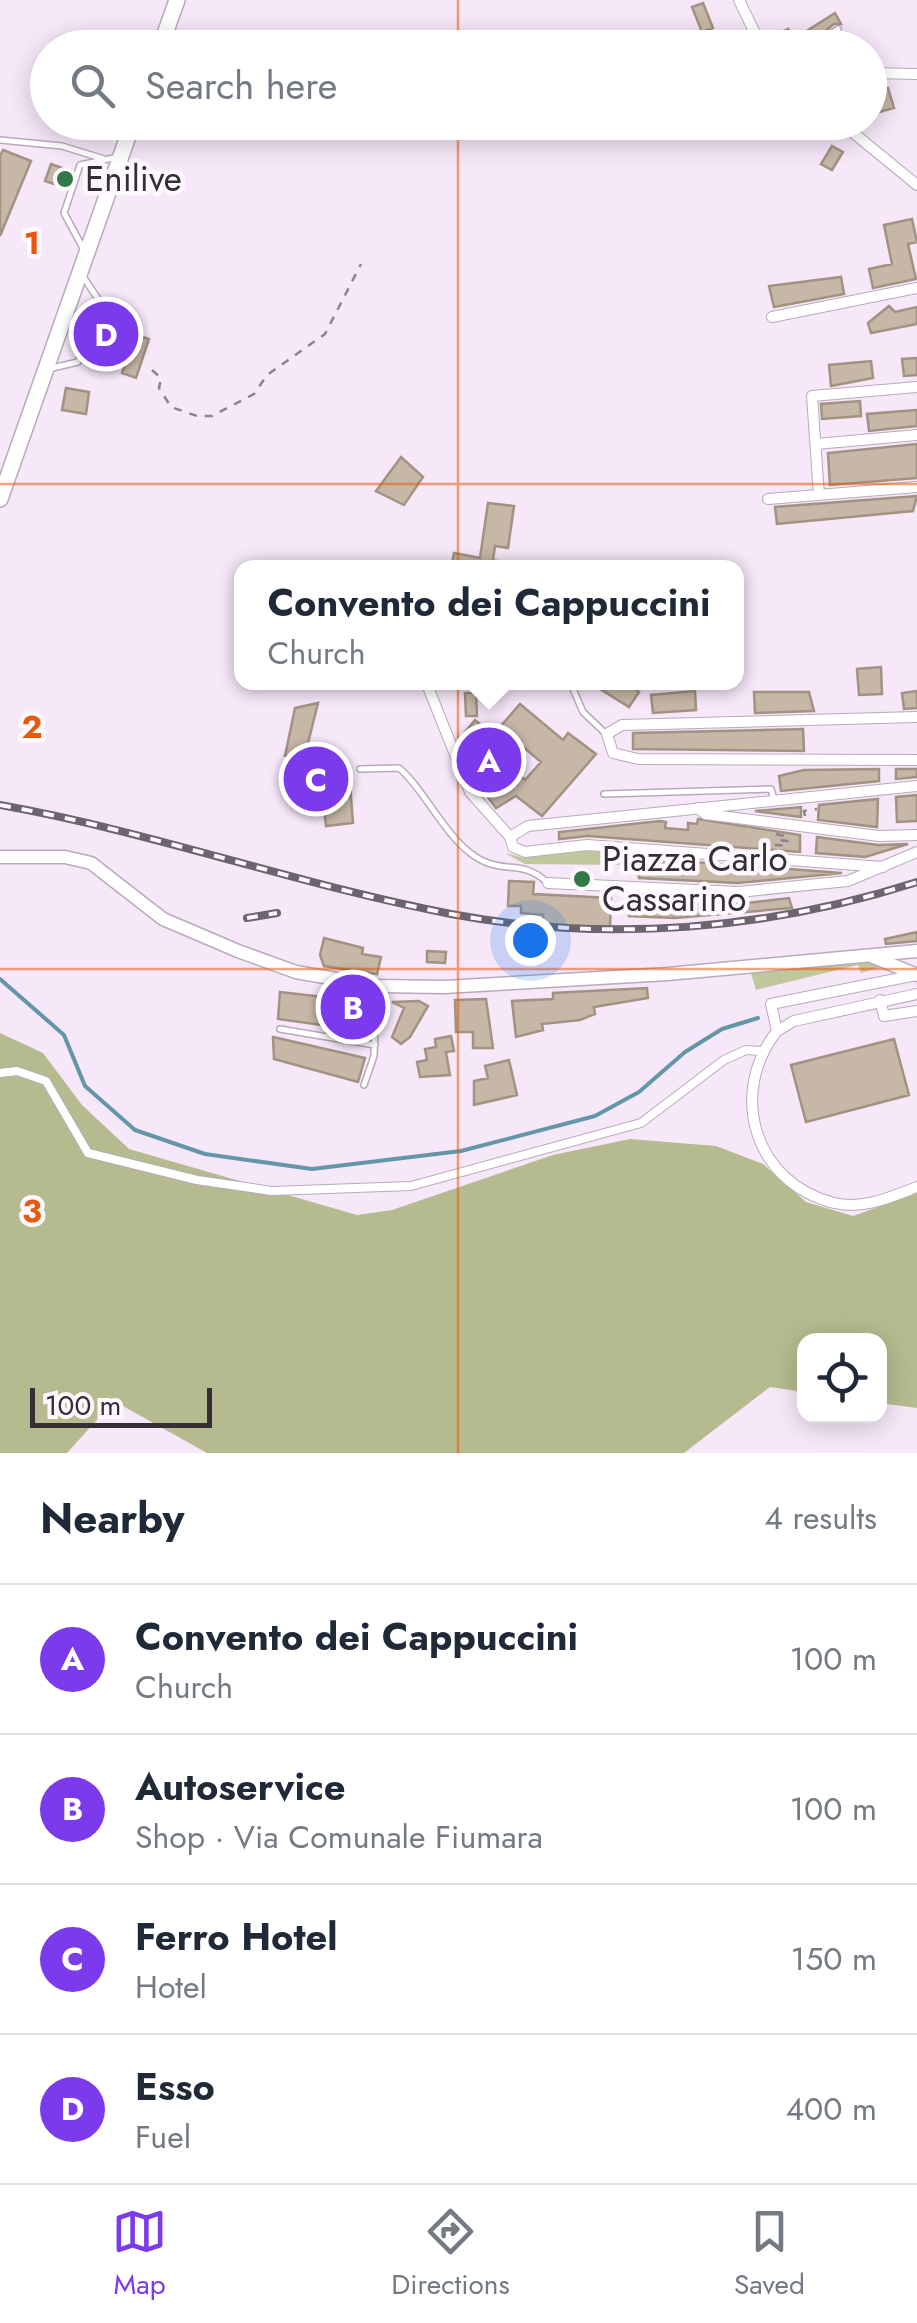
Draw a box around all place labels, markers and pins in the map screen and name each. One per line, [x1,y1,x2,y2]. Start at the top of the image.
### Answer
place label: Enilive [85,154,182,204]
marker: Enilive [54,168,76,190]
pin: D [74,296,138,372]
pin: A [456,722,522,798]
pin: C [284,742,348,816]
place label: Piazza Carlo Cassarino [602,834,788,924]
marker: Piazza Carlo Cassarino [571,868,593,890]
pin: B [320,970,386,1044]

